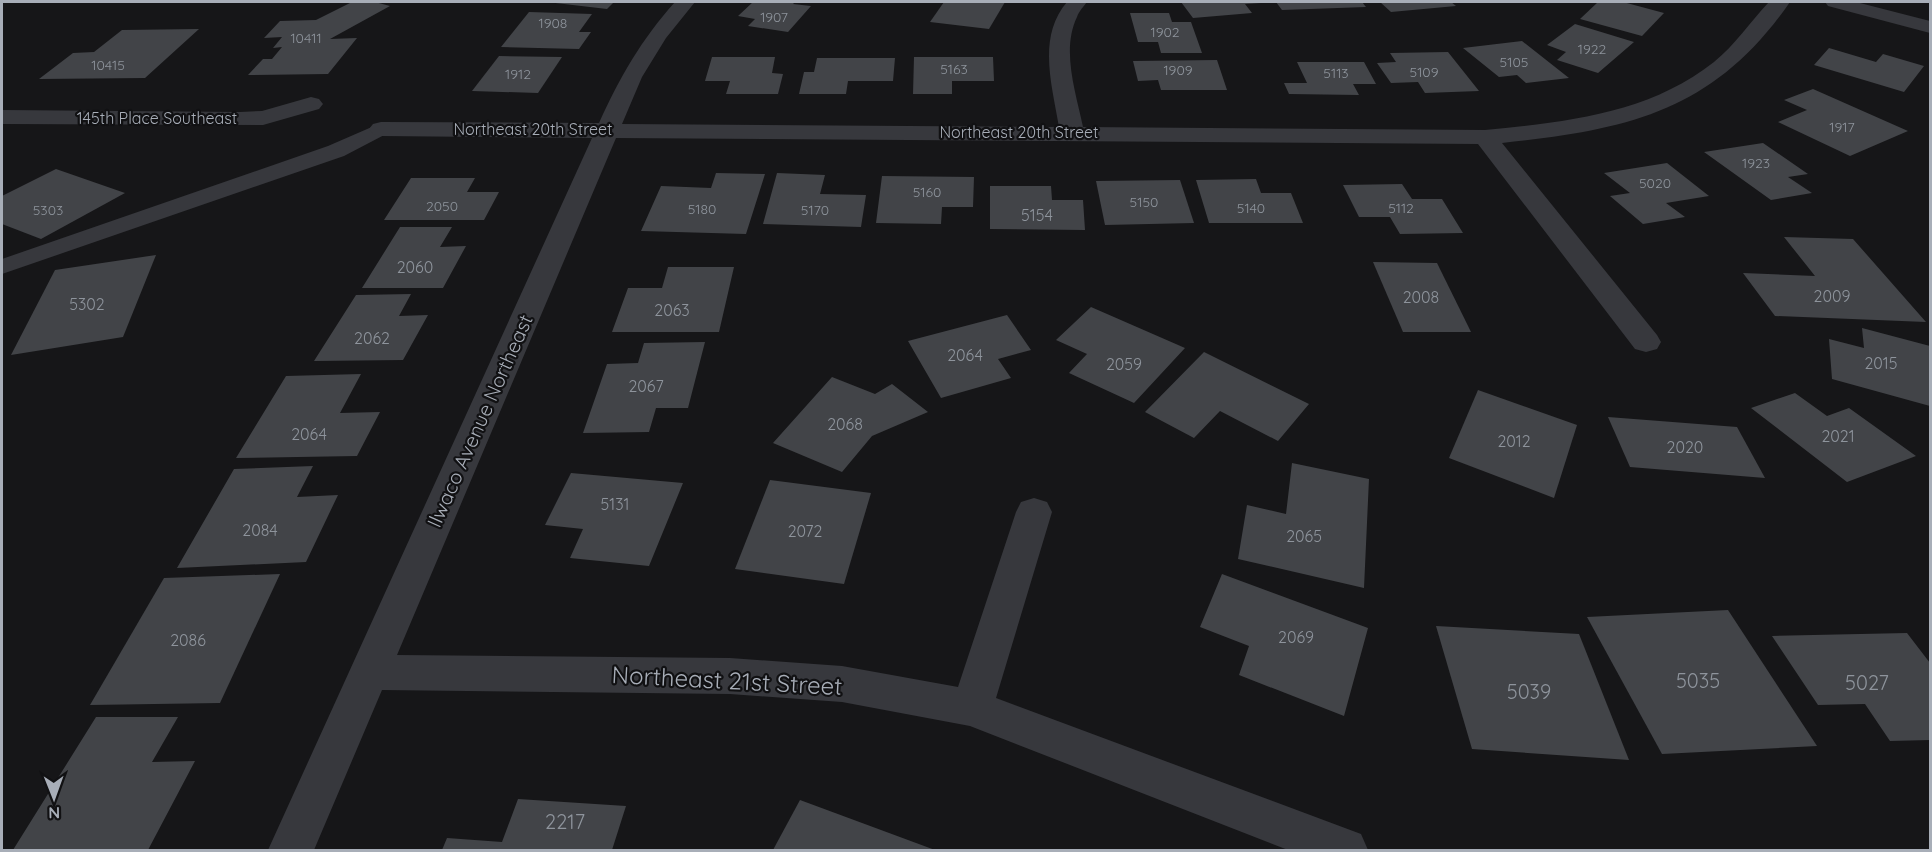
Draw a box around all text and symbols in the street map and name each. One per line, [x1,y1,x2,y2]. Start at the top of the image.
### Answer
house number: 1907 [760,8,788,26]
house number: 1908 [539,14,567,32]
house number: 1902 [1150,23,1180,41]
house number: 10411 [290,29,322,47]
house number: 1922 [1578,40,1606,58]
house number: 5105 [1500,53,1528,71]
house number: 10415 [91,56,125,74]
house number: 5163 [940,60,968,78]
house number: 1909 [1163,61,1193,79]
house number: 5109 [1410,63,1439,81]
house number: 5113 [1323,64,1349,82]
house number: 1912 [505,65,531,83]
street label: 145th Place Southeast [77,108,237,128]
house number: 1917 [1829,118,1855,136]
street label: Northeast 20th Street [453,119,613,139]
street label: Northeast 20th Street [939,122,1099,142]
house number: 1923 [1742,154,1770,172]
house number: 5020 [1639,174,1671,192]
house number: 5160 [913,183,941,201]
house number: 5150 [1130,193,1158,211]
house number: 2050 [426,197,458,215]
house number: 5140 [1237,199,1265,217]
house number: 5112 [1388,199,1414,217]
house number: 5180 [688,200,716,218]
house number: 5303 [33,201,63,219]
house number: 5170 [801,201,829,219]
house number: 5154 [1021,205,1053,225]
house number: 2060 [397,257,433,277]
house number: 2009 [1814,286,1850,306]
house number: 2008 [1403,287,1439,307]
house number: 5302 [69,294,105,314]
house number: 2063 [654,300,690,320]
street label: Ilwaco Avenue Northeast [421,310,538,531]
house number: 2062 [354,328,390,348]
house number: 2064 [947,345,983,365]
house number: 2015 [1864,353,1898,373]
house number: 2059 [1106,354,1142,374]
house number: 2067 [628,376,664,396]
house number: 2068 [827,414,863,434]
house number: 2064 [291,424,327,444]
house number: 2021 [1821,426,1855,446]
house number: 2012 [1497,431,1531,451]
house number: 2020 [1667,437,1703,457]
house number: 5131 [601,494,629,514]
house number: 2084 [242,520,278,540]
house number: 2072 [788,521,822,541]
house number: 2065 [1286,526,1322,546]
house number: 2069 [1278,627,1314,647]
house number: 2086 [170,630,206,650]
street label: Northeast 21st Street [611,659,843,701]
house number: 5035 [1676,668,1720,693]
house number: 5027 [1845,670,1889,695]
house number: 5039 [1507,679,1551,704]
north arrow [24,768,84,828]
text: N [48,803,60,823]
house number: 2217 [545,809,585,834]

